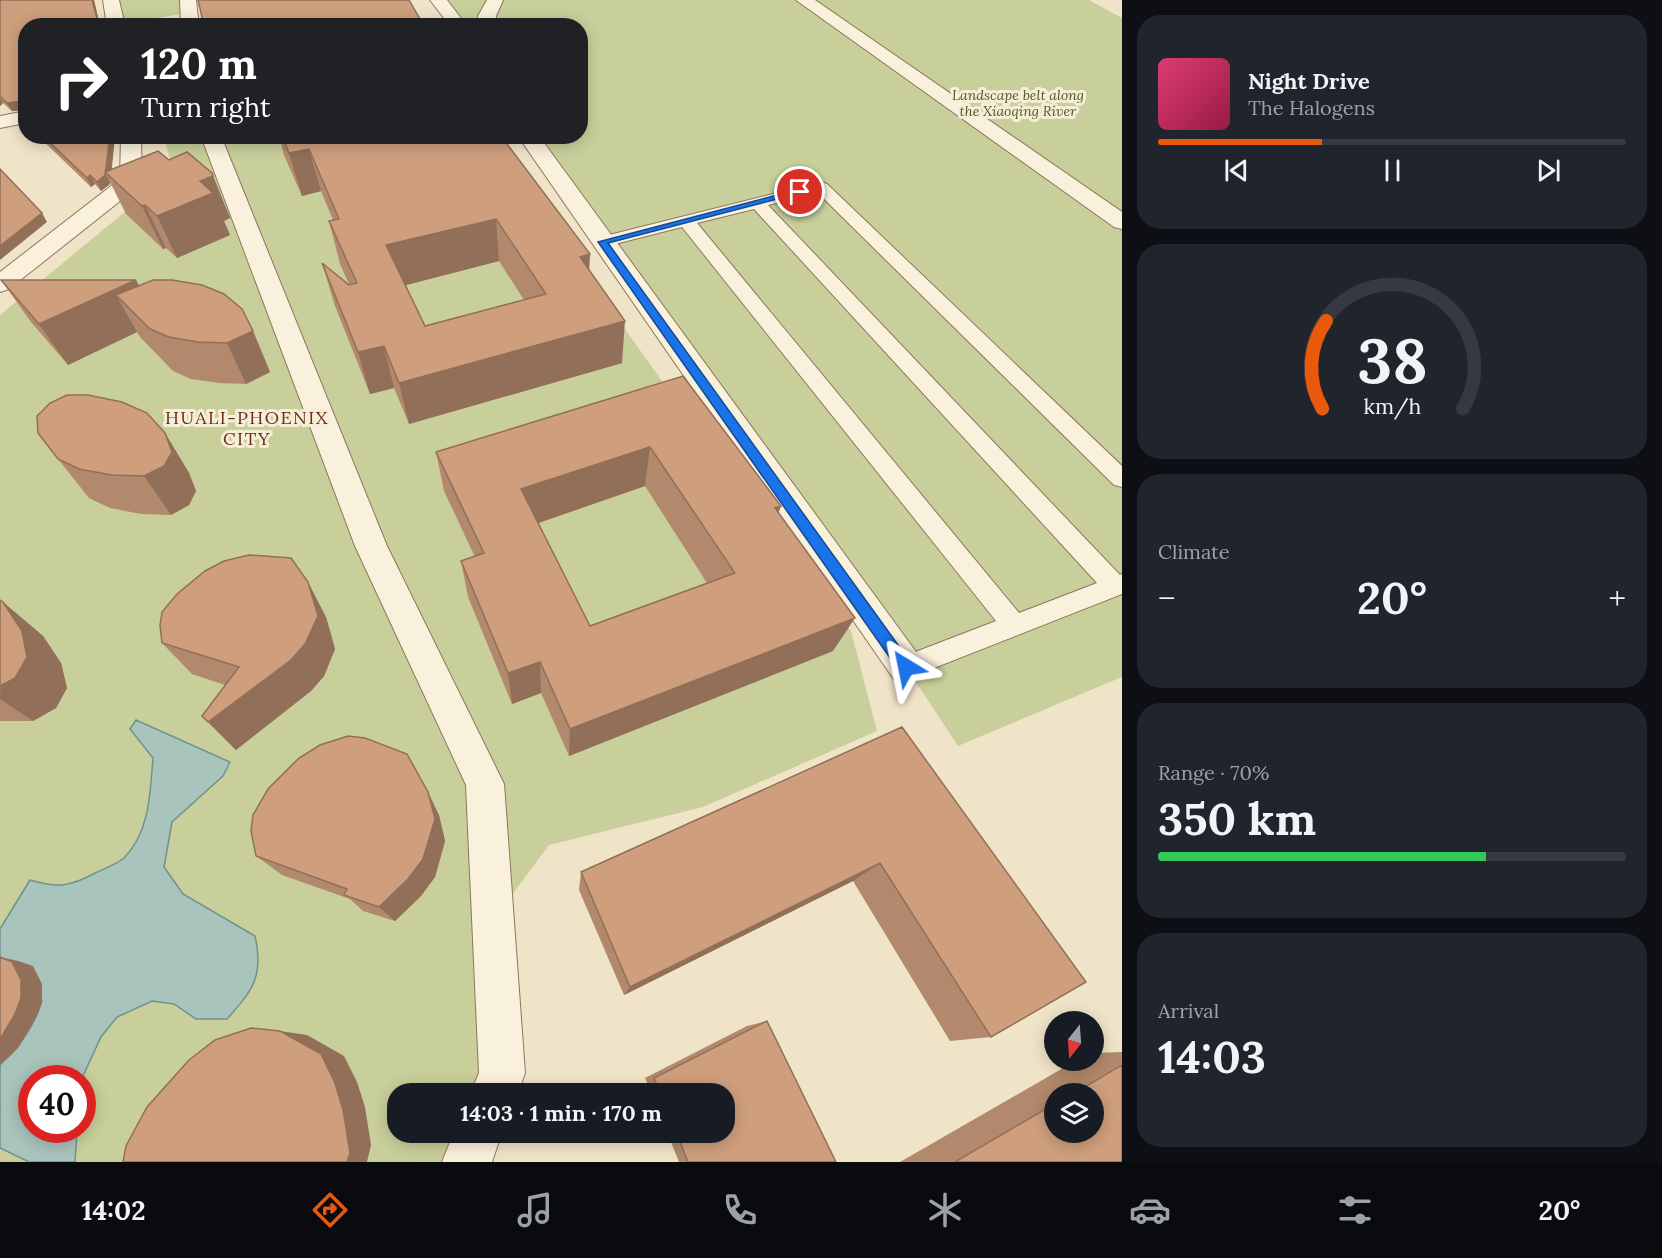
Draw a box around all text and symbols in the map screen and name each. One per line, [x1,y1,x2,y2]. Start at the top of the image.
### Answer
text: 120 m [141,37,257,91]
icon: right [42,42,120,120]
text: Night Drive [1248,67,1370,95]
park label: Landscape belt along the Xiaoqing River [952,86,1084,120]
text: Turn right [141,90,270,124]
text: The Halogens [1248,95,1375,120]
icon: previous [1220,154,1253,187]
icon: pause [1376,154,1409,187]
icon: next [1532,154,1565,187]
pin [774,166,825,217]
icon: arrive [783,175,816,208]
text: 38 [1357,320,1427,400]
text: km/h [1363,392,1421,420]
district label: HUALI-PHOENIX CITY [165,406,329,450]
text: Climate [1158,539,1230,564]
text: 20° [1357,569,1427,626]
text: − [1158,577,1176,619]
text: + [1608,577,1626,619]
position arrow [874,635,938,699]
text: Range · 70% [1158,760,1269,785]
text: 350 km [1158,790,1316,847]
text: Arrival [1158,998,1219,1023]
north arrow [1044,1011,1104,1071]
map controls [1044,1011,1104,1143]
text: 14:03 [1158,1028,1266,1085]
speed limit sign: 40 [18,1065,96,1143]
button: layers [1044,1083,1104,1143]
text: 14:03 · 1 min · 170 m [460,1099,662,1127]
icon: directions [309,1189,351,1231]
icon: music [514,1189,556,1231]
icon: phone [719,1189,761,1231]
icon: climate [924,1189,966,1231]
icon: car [1129,1189,1171,1231]
icon: filters [1334,1189,1376,1231]
text: 14:02 [82,1193,146,1227]
text: 20° [1539,1193,1580,1227]

